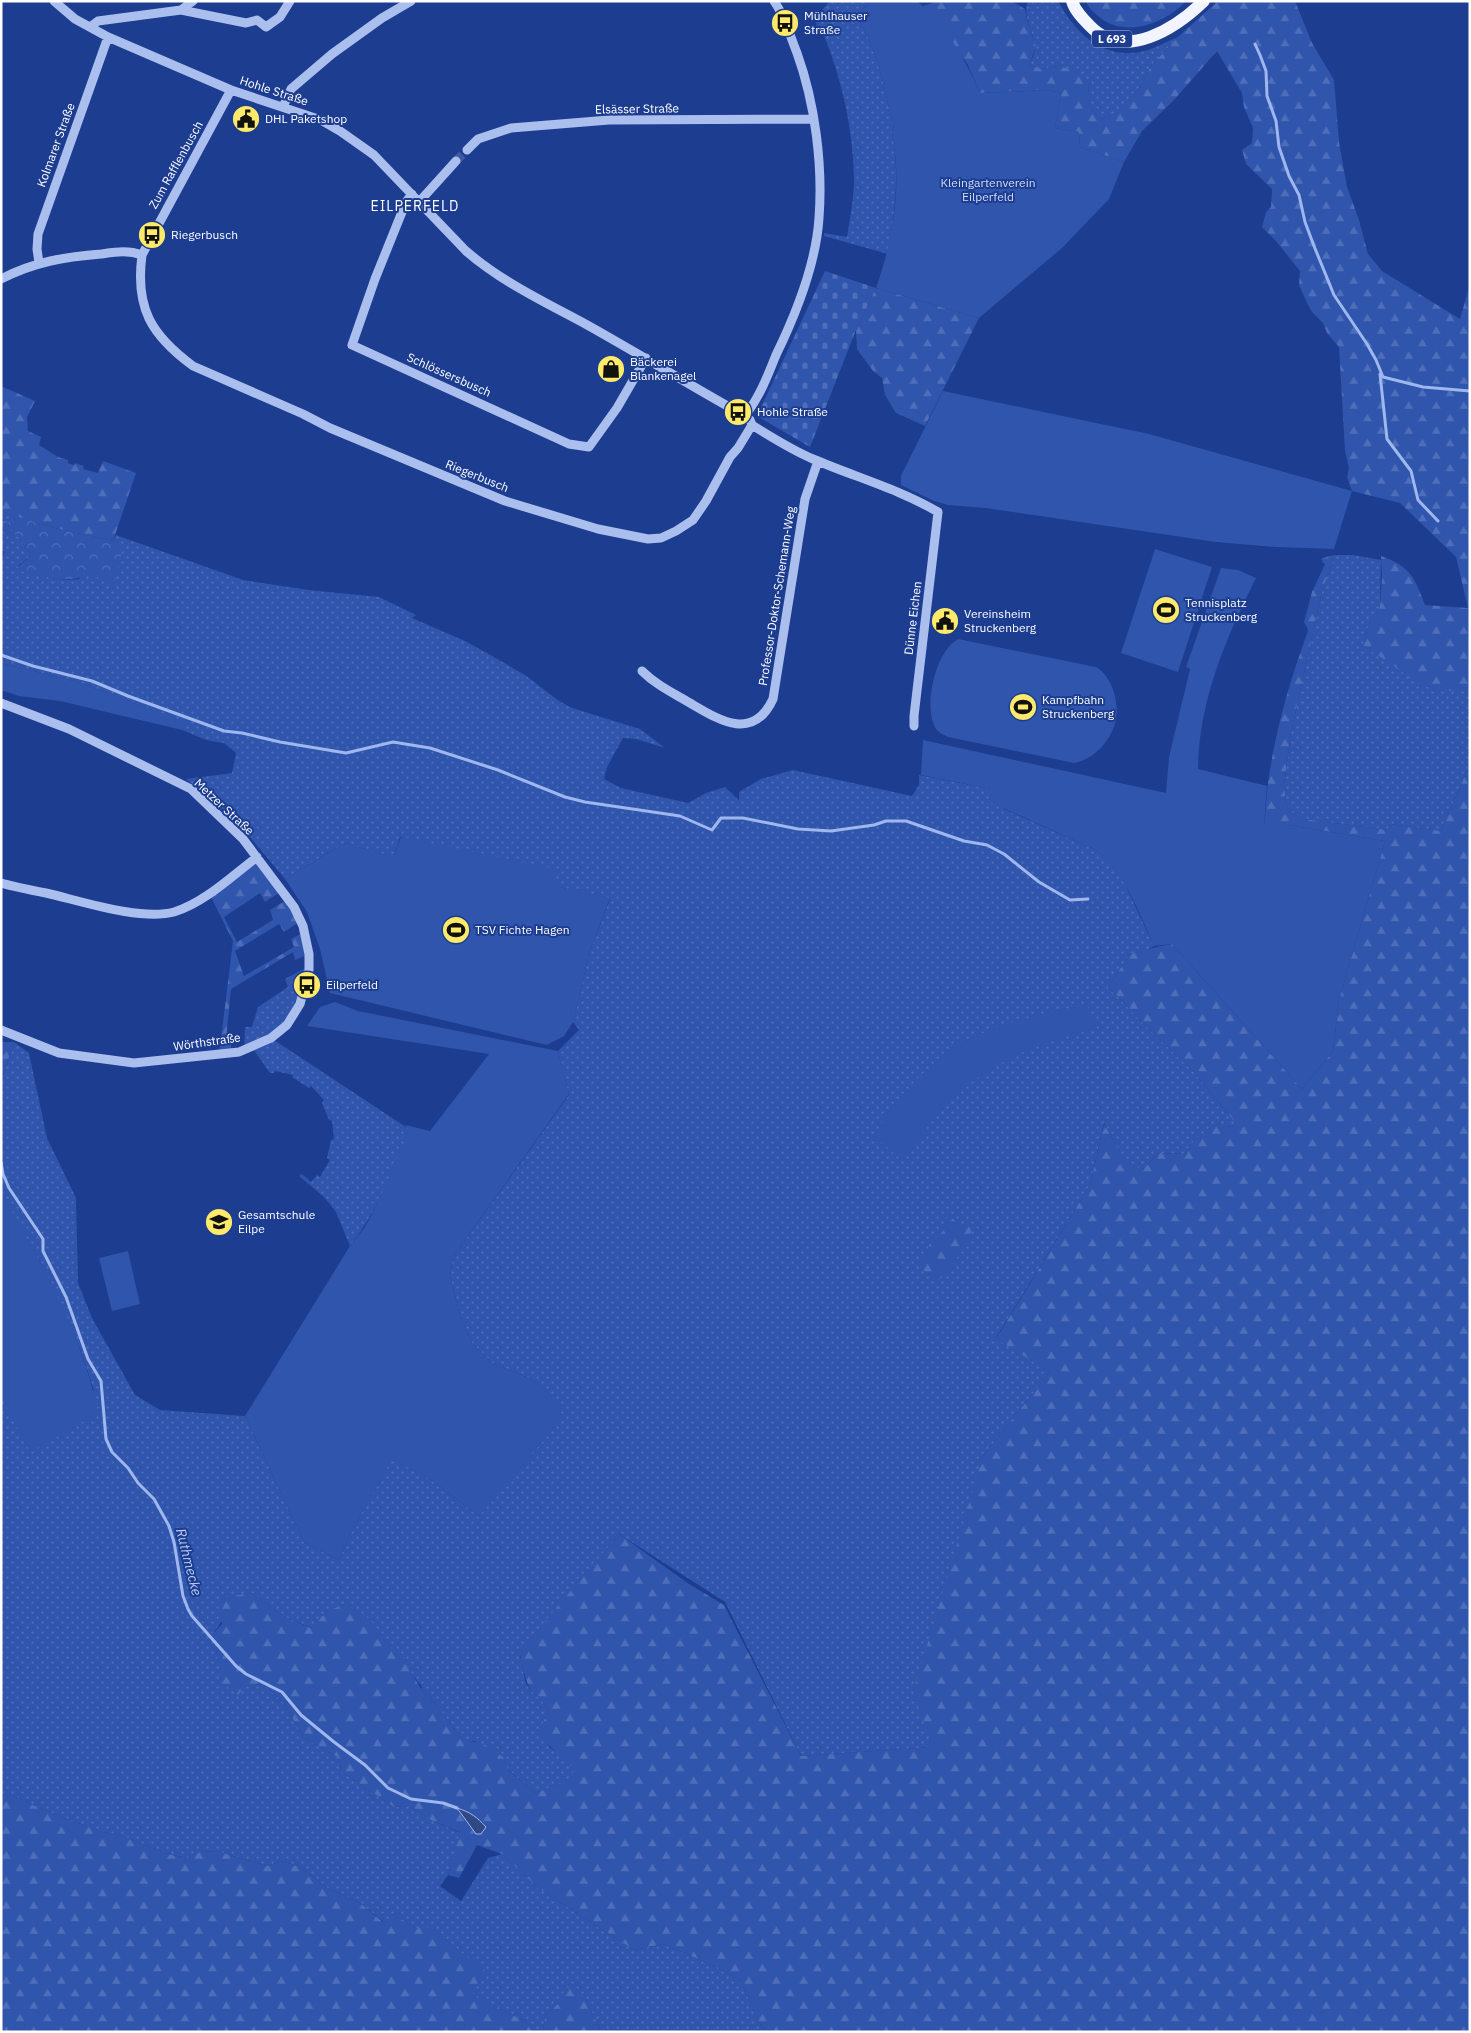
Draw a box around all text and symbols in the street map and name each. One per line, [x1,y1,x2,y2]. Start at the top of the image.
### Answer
bus stop icon: Mühlhauser Straße [770,8,800,38]
place label: Mühlhauser Straße [804,8,868,37]
road number: L 693 [1092,30,1132,48]
street label: Hohle Straße [238,72,311,109]
street label: Kolmarer Straße [33,100,78,189]
street label: Elsässer Straße [595,100,680,117]
public building icon: DHL Paketshop [231,104,261,134]
place label: DHL Paketshop [265,111,347,126]
street label: Zum Rafflenbusch [145,118,206,211]
park label: Kleingartenverein Eilperfeld [940,175,1036,204]
district label: EILPERFELD [371,197,459,215]
bus stop icon: Riegerbusch [137,220,167,250]
place label: Riegerbusch [171,227,238,242]
street label: Schlössersbusch [405,349,494,400]
shop icon: Bäckerei Blankenagel [596,354,626,384]
place label: Bäckerei Blankenagel [630,354,696,383]
bus stop icon: Hohle Straße [723,397,753,427]
place label: Hohle Straße [757,404,828,419]
street label: Riegerbusch [443,456,511,495]
street label: Professor-Doktor-Schemann-Weg [755,504,798,687]
street label: Dünne Eichen [901,580,924,656]
sports icon: Tennisplatz Struckenberg [1151,595,1181,625]
place label: Tennisplatz Struckenberg [1185,595,1258,624]
public building icon: Vereinsheim Struckenberg [930,606,960,636]
place label: Vereinsheim Struckenberg [964,606,1037,635]
sports icon: Kampfbahn Struckenberg [1008,692,1038,722]
place label: Kampfbahn Struckenberg [1042,692,1115,721]
street label: Metzer Straße [191,775,258,838]
sports icon: TSV Fichte Hagen [441,915,471,945]
place label: TSV Fichte Hagen [475,922,570,937]
bus stop icon: Eilperfeld [292,970,322,1000]
place label: Eilperfeld [326,977,378,992]
street label: Wörthstraße [172,1029,242,1054]
school or university icon: Gesamtschule Eilpe [204,1207,234,1237]
place label: Gesamtschule Eilpe [238,1207,316,1236]
water label: Ruthmecke [172,1526,206,1598]

